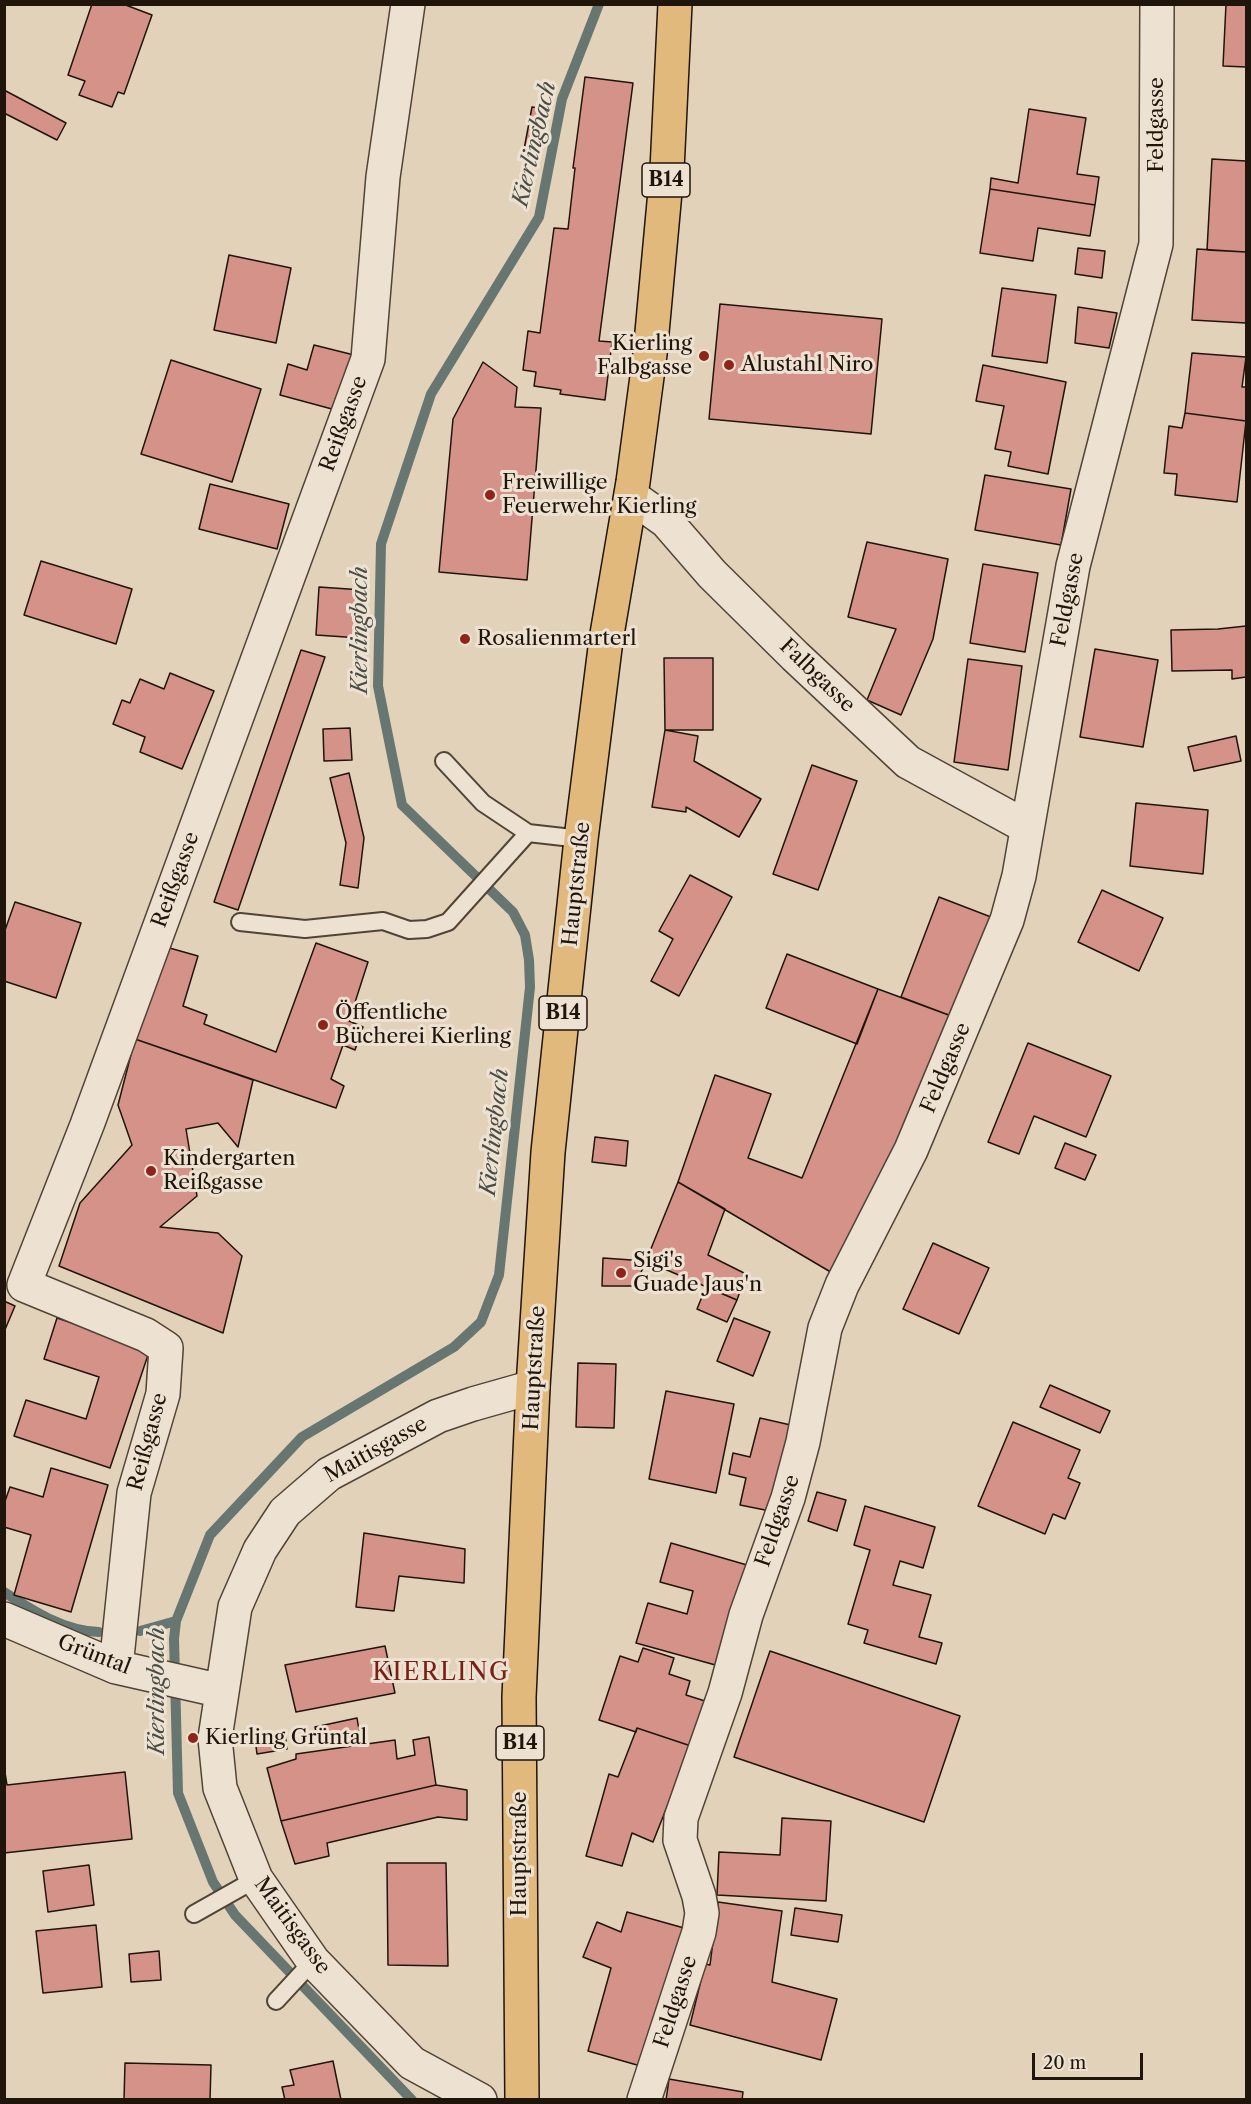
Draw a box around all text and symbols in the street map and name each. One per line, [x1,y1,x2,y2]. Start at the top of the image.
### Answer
street label: Feldgasse [1144,77,1170,173]
water label: Kierlingbach [508,79,562,209]
road number: B14 [642,163,690,197]
place label: Kierling Falbgasse [597,331,692,381]
marker: Kierling Falbgasse [697,349,711,363]
place label: Alustahl Niro [741,352,873,378]
marker: Alustahl Niro [722,358,736,372]
street label: Reißgasse [315,373,373,475]
place label: Freiwillige Feuerwehr Kierling [502,470,696,520]
marker: Freiwillige Feuerwehr Kierling [483,488,497,502]
street label: Feldgasse [1047,551,1089,649]
water label: Kierlingbach [348,566,374,694]
place label: Rosalienmarterl [477,626,637,652]
marker: Rosalienmarterl [458,632,472,646]
street label: Falbgasse [774,634,860,718]
street label: Hauptstraße [558,821,596,947]
street label: Reißgasse [147,829,205,931]
road number: B14 [539,996,587,1030]
place label: Öffentliche Bücherei Kierling [335,1000,511,1050]
marker: Öffentliche Bücherei Kierling [316,1018,330,1032]
street label: Feldgasse [916,1019,976,1117]
water label: Kierlingbach [475,1067,515,1197]
place label: Kindergarten Reißgasse [163,1146,295,1196]
marker: Kindergarten Reißgasse [144,1164,158,1178]
place label: Sigi's Guade Jaus'n [633,1248,762,1298]
marker: Sigi's Guade Jaus'n [614,1266,628,1280]
street label: Hauptstraße [519,1305,551,1431]
street label: Reißgasse [123,1390,173,1494]
street label: Maitisgasse [320,1411,432,1489]
street label: Feldgasse [751,1472,805,1570]
water label: Kierlingbach [145,1627,171,1755]
street label: Grüntal [54,1630,134,1680]
district label: KIERLING [372,1659,510,1687]
place label: Kierling Grüntal [205,1725,367,1751]
road number: B14 [496,1726,544,1760]
marker: Kierling Grüntal [186,1731,200,1745]
street label: Hauptstraße [507,1792,533,1916]
street label: Maitisgasse [248,1873,336,1979]
street label: Feldgasse [649,1953,703,2051]
scale bar [1035,2041,1146,2079]
text: 20 m [1043,2052,1086,2074]

